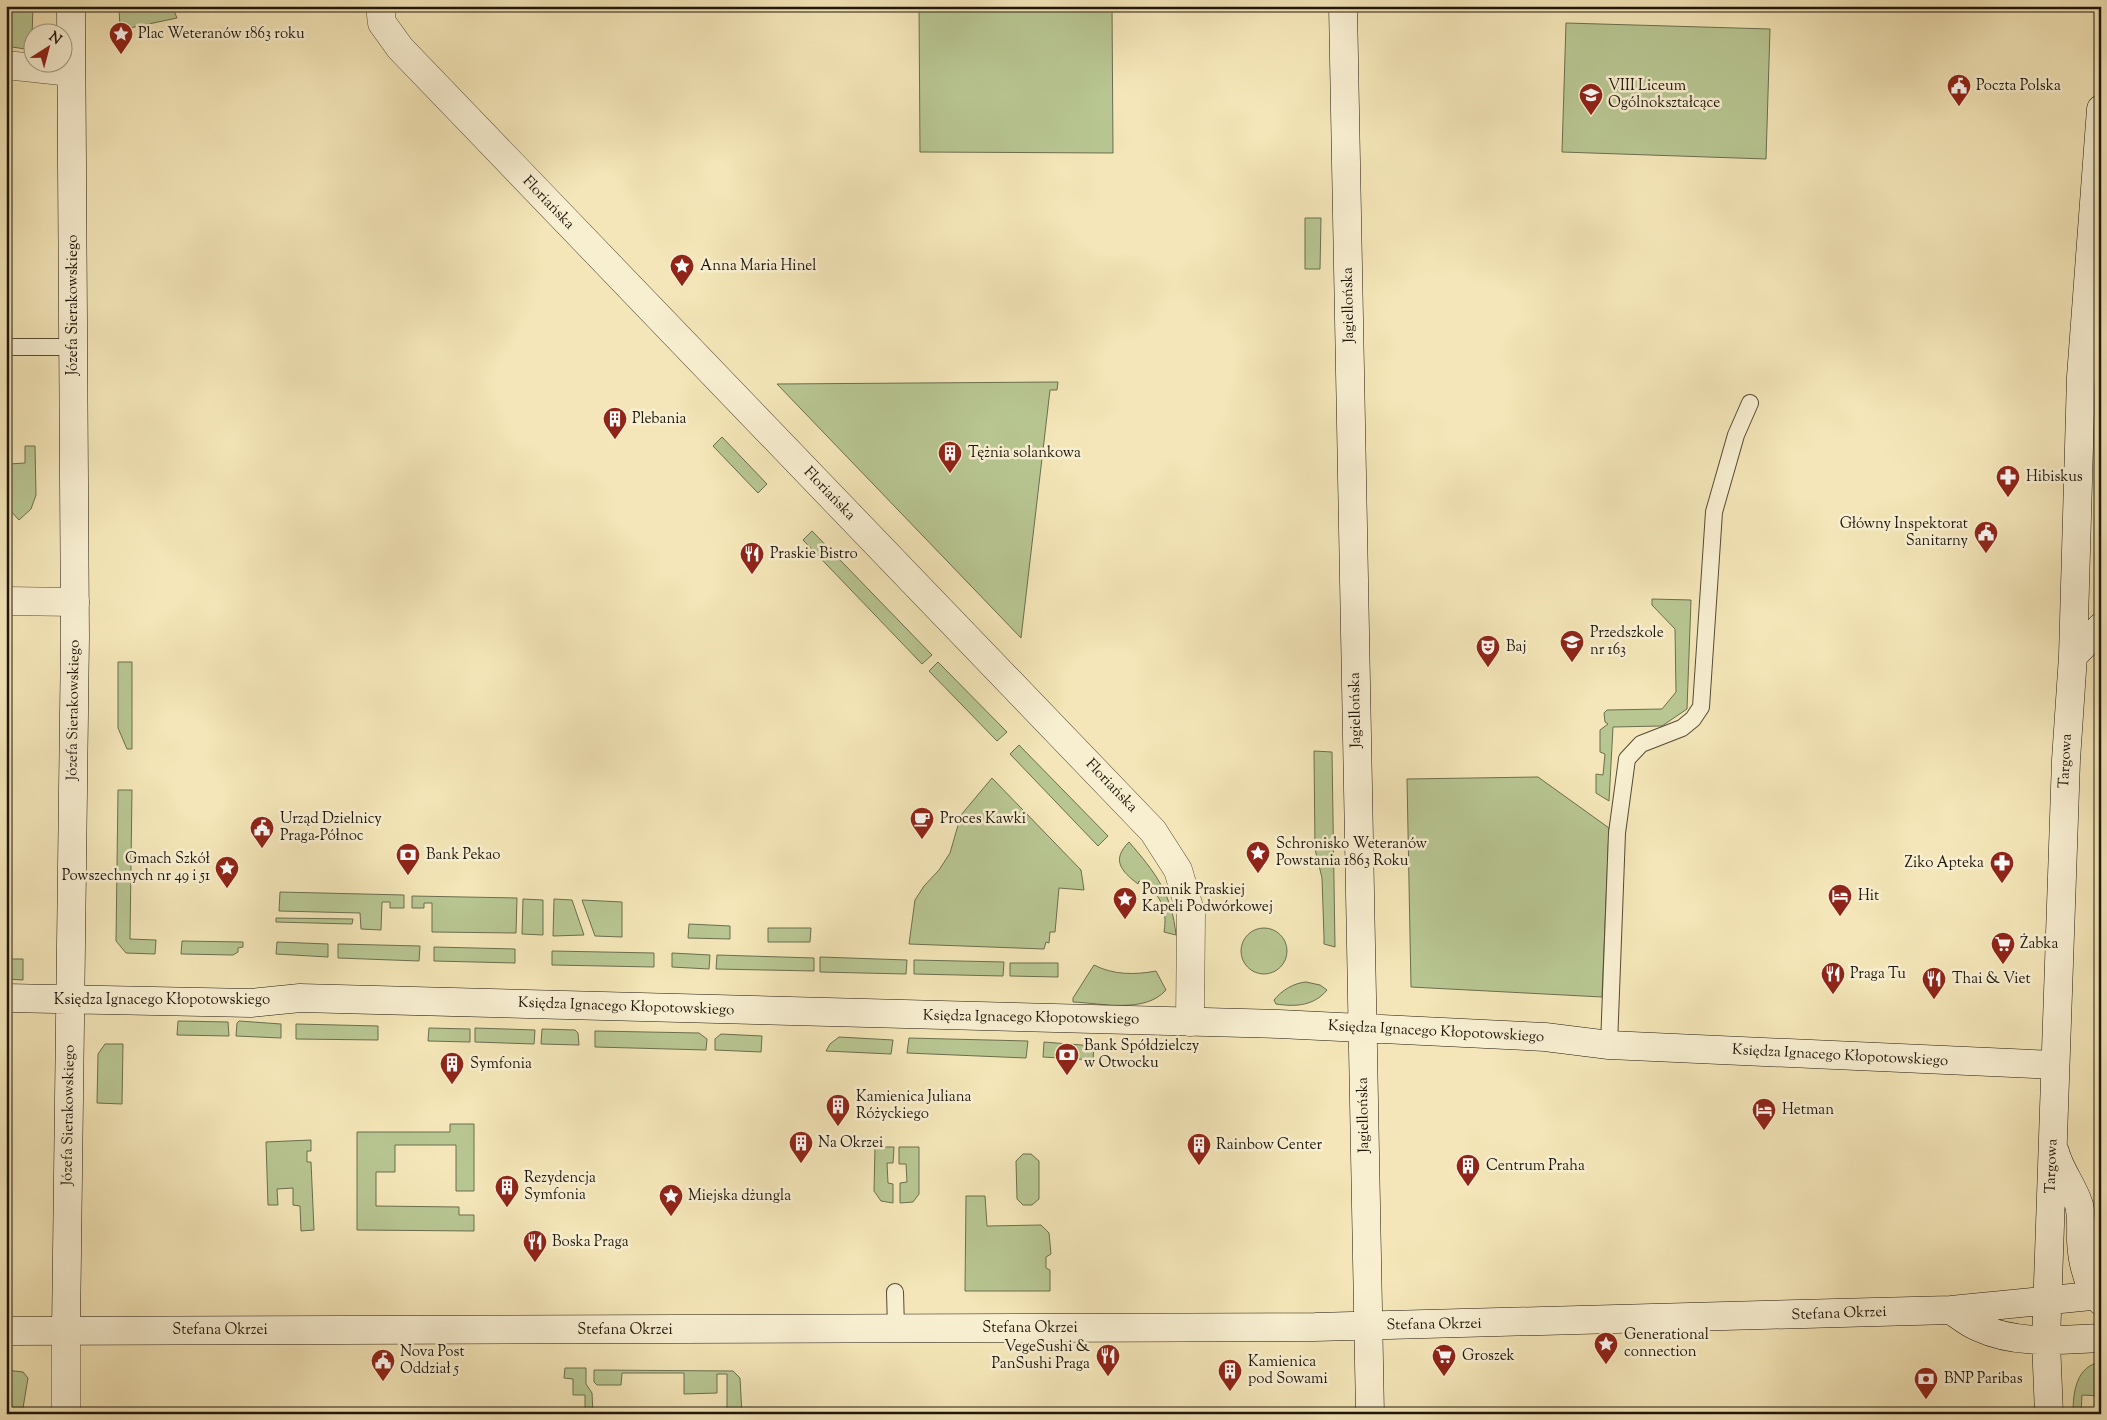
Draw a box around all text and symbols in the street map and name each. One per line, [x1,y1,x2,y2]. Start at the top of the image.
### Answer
place icon: Plac Weteranów 1863 roku [108,21,134,55]
north arrow [22,22,72,72]
place label: Plac Weteranów 1863 roku [138,24,305,45]
text: N [44,28,65,50]
public building icon: Poczta Polska [1946,73,1972,107]
place label: VIII Liceum Ogólnokształcące [1608,76,1720,114]
place label: Poczta Polska [1976,76,2061,97]
school or university icon: VIII Liceum Ogólnokształcące [1578,82,1604,116]
street label: Floriańska [517,172,579,235]
street label: Józefa Sierakowskiego [63,235,84,376]
place icon: Anna Maria Hinel [669,253,695,287]
place label: Anna Maria Hinel [700,256,816,277]
street label: Jagiellońska [1338,267,1360,344]
building icon: Plebania [602,406,628,440]
place label: Plebania [632,409,687,430]
building icon: Tężnia solankowa [937,440,963,474]
place label: Tężnia solankowa [968,443,1081,464]
street label: Floriańska [798,463,860,526]
pharmacy icon: Hibiskus [1995,464,2021,498]
place label: Hibiskus [2026,467,2083,488]
place label: Główny Inspektorat Sanitarny [1840,514,1969,552]
public building icon: Główny Inspektorat Sanitarny [1973,520,1999,554]
restaurant icon: Praskie Bistro [739,541,765,575]
place label: Praskie Bistro [770,544,858,565]
place label: Przedszkole nr 163 [1590,623,1664,661]
school or university icon: Przedszkole nr 163 [1559,629,1585,663]
theatre icon: Baj [1475,634,1501,668]
place label: Baj [1506,637,1526,658]
street label: Józefa Sierakowskiego [62,639,86,782]
street label: Jagiellońska [1345,672,1367,749]
street label: Targowa [2054,733,2078,789]
street label: Floriańska [1080,755,1142,818]
cafe icon: Proces Kawki [909,806,935,840]
place label: Urząd Dzielnicy Praga-Północ [280,809,382,847]
place label: Proces Kawki [940,809,1026,830]
public building icon: Urząd Dzielnicy Praga-Północ [249,815,275,849]
place label: Schronisko Weteranów Powstania 1863 Roku [1276,834,1427,872]
place icon: Schronisko Weteranów Powstania 1863 Roku [1245,840,1271,874]
bank icon: Bank Pekao [395,842,421,876]
place label: Bank Pekao [426,845,500,866]
place label: Gmach Szkół Powszechnych nr 49 i 51 [62,849,210,887]
pharmacy icon: Ziko Apteka [1989,850,2015,884]
place label: Ziko Apteka [1905,853,1984,874]
place icon: Gmach Szkół Powszechnych nr 49 i 51 [214,855,240,889]
place label: Pomnik Praskiej Kapeli Podwórkowej [1142,880,1273,918]
hotel icon: Hit [1827,883,1853,917]
place icon: Pomnik Praskiej Kapeli Podwórkowej [1112,886,1138,920]
place label: Hit [1858,886,1879,907]
supermarket icon: Żabka [1990,931,2016,965]
place label: Żabka [2020,933,2059,955]
restaurant icon: Praga Tu [1820,961,1846,995]
place label: Praga Tu [1850,964,1906,985]
restaurant icon: Thai & Viet [1921,966,1947,1000]
place label: Thai & Viet [1952,969,2031,990]
street label: Księdza Ignacego Kłopotowskiego [54,990,270,1011]
street label: Księdza Ignacego Kłopotowskiego [517,993,735,1021]
street label: Księdza Ignacego Kłopotowskiego [923,1006,1139,1030]
street label: Księdza Ignacego Kłopotowskiego [1327,1016,1545,1048]
place label: Bank Spółdzielczy w Otwocku [1084,1036,1200,1074]
street label: Księdza Ignacego Kłopotowskiego [1731,1040,1949,1072]
bank icon: Bank Spółdzielczy w Otwocku [1054,1042,1080,1076]
street label: Józefa Sierakowskiego [57,1044,81,1187]
building icon: Symfonia [439,1051,465,1085]
place label: Symfonia [470,1054,532,1075]
street label: Jagiellońska [1353,1077,1375,1154]
place label: Kamienica Juliana Różyckiego [856,1087,972,1125]
building icon: Kamienica Juliana Różyckiego [825,1093,851,1127]
hotel icon: Hetman [1751,1097,1777,1131]
place label: Hetman [1782,1100,1834,1121]
building icon: Na Okrzei [788,1130,814,1164]
building icon: Rainbow Center [1186,1132,1212,1166]
place label: Na Okrzei [818,1133,883,1154]
place label: Rainbow Center [1216,1135,1323,1156]
street label: Targowa [2041,1138,2063,1194]
building icon: Centrum Praha [1455,1153,1481,1187]
place label: Centrum Praha [1486,1156,1585,1177]
place label: Rezydencja Symfonia [524,1168,596,1206]
building icon: Rezydencja Symfonia [494,1174,520,1208]
place icon: Miejska dżungla [658,1183,684,1217]
place label: Miejska dżungla [688,1186,791,1207]
restaurant icon: Boska Praga [522,1229,548,1263]
place label: Boska Praga [552,1232,629,1253]
street label: Stefana Okrzei [1791,1302,1887,1326]
street label: Stefana Okrzei [1386,1314,1482,1336]
street label: Stefana Okrzei [982,1318,1078,1339]
street label: Stefana Okrzei [172,1320,268,1341]
street label: Stefana Okrzei [577,1320,673,1341]
place label: Generational connection [1624,1325,1709,1363]
place icon: Generational connection [1593,1331,1619,1365]
place label: VegeSushi & PanSushi Praga [992,1337,1091,1375]
place label: Nova Post Oddział 5 [400,1342,465,1380]
restaurant icon: VegeSushi & PanSushi Praga [1095,1343,1121,1377]
supermarket icon: Groszek [1431,1343,1457,1377]
place label: Groszek [1462,1346,1515,1367]
public building icon: Nova Post Oddział 5 [370,1348,396,1382]
place label: Kamienica pod Sowami [1248,1352,1328,1390]
building icon: Kamienica pod Sowami [1217,1358,1243,1392]
bank icon: BNP Paribas [1913,1366,1939,1400]
place label: BNP Paribas [1944,1369,2023,1390]

